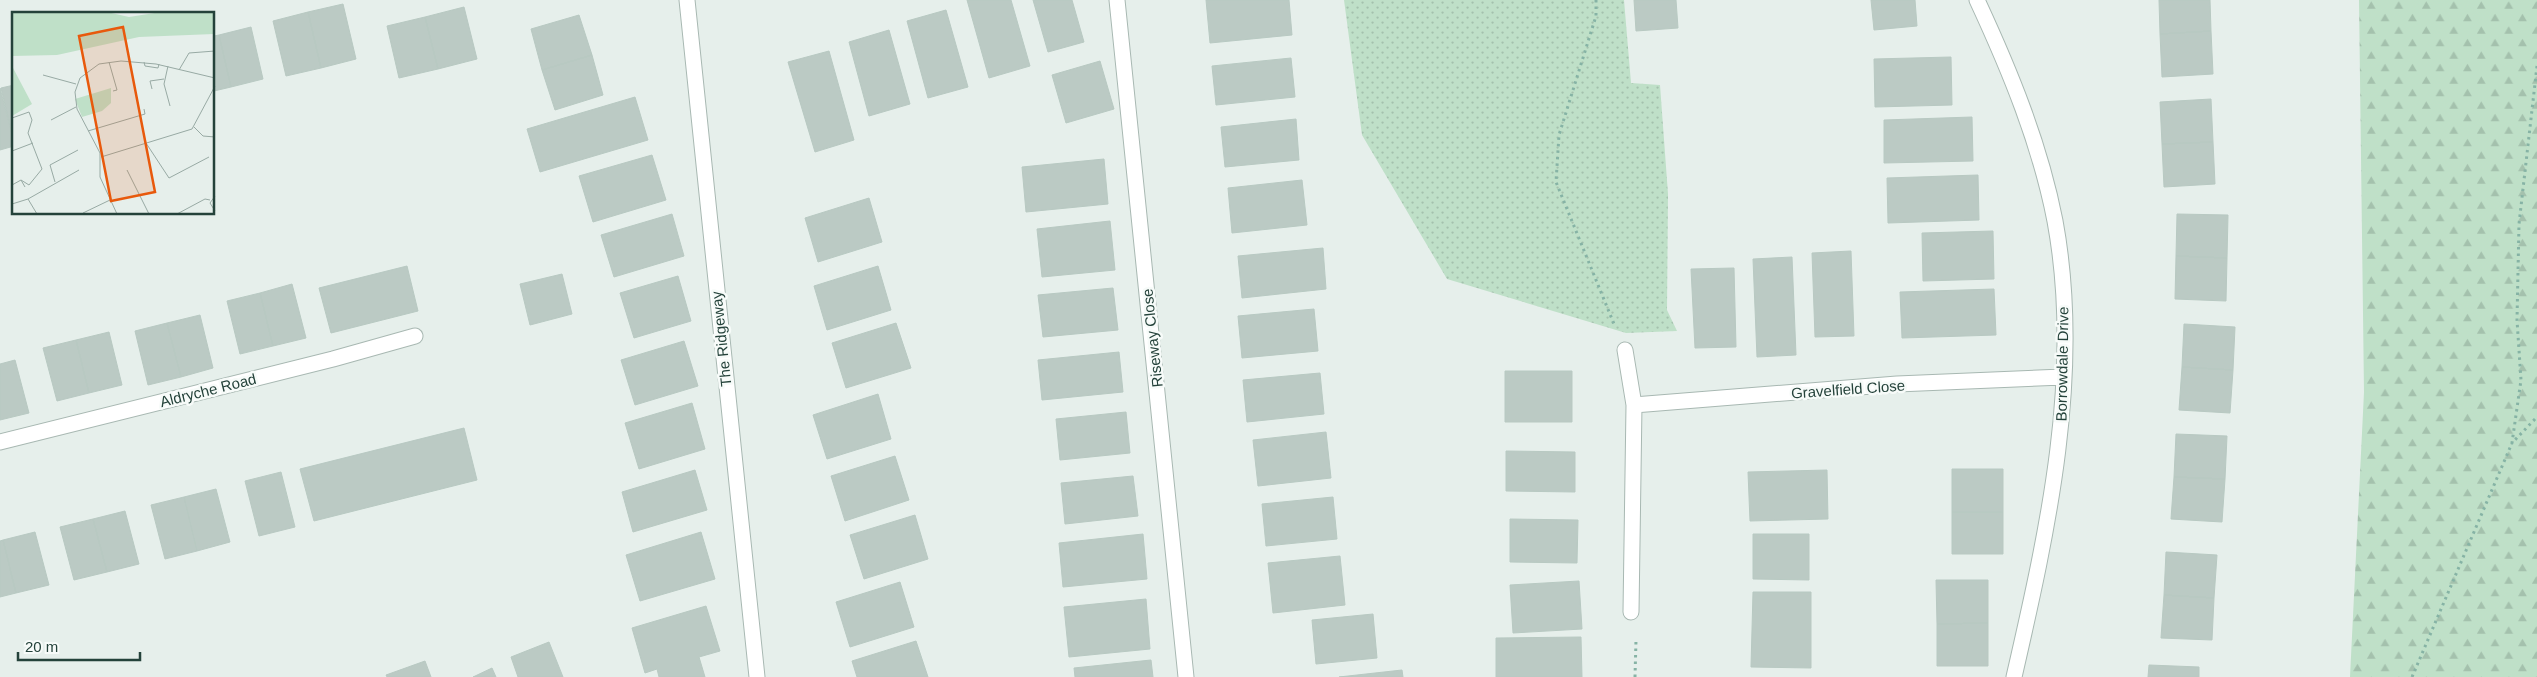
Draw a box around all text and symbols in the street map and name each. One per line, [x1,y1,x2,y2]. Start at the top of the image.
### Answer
inset map [12,12,215,215]
street label: Riseway Close [1138,288,1166,388]
street label: The Ridgeway [707,290,734,388]
street label: Borrowdale Drive [2052,306,2072,422]
street label: Aldryche Road [158,370,258,410]
street label: Gravelfield Close [1790,377,1906,401]
scale bar [18,630,140,662]
text: 20 m [25,638,58,655]

